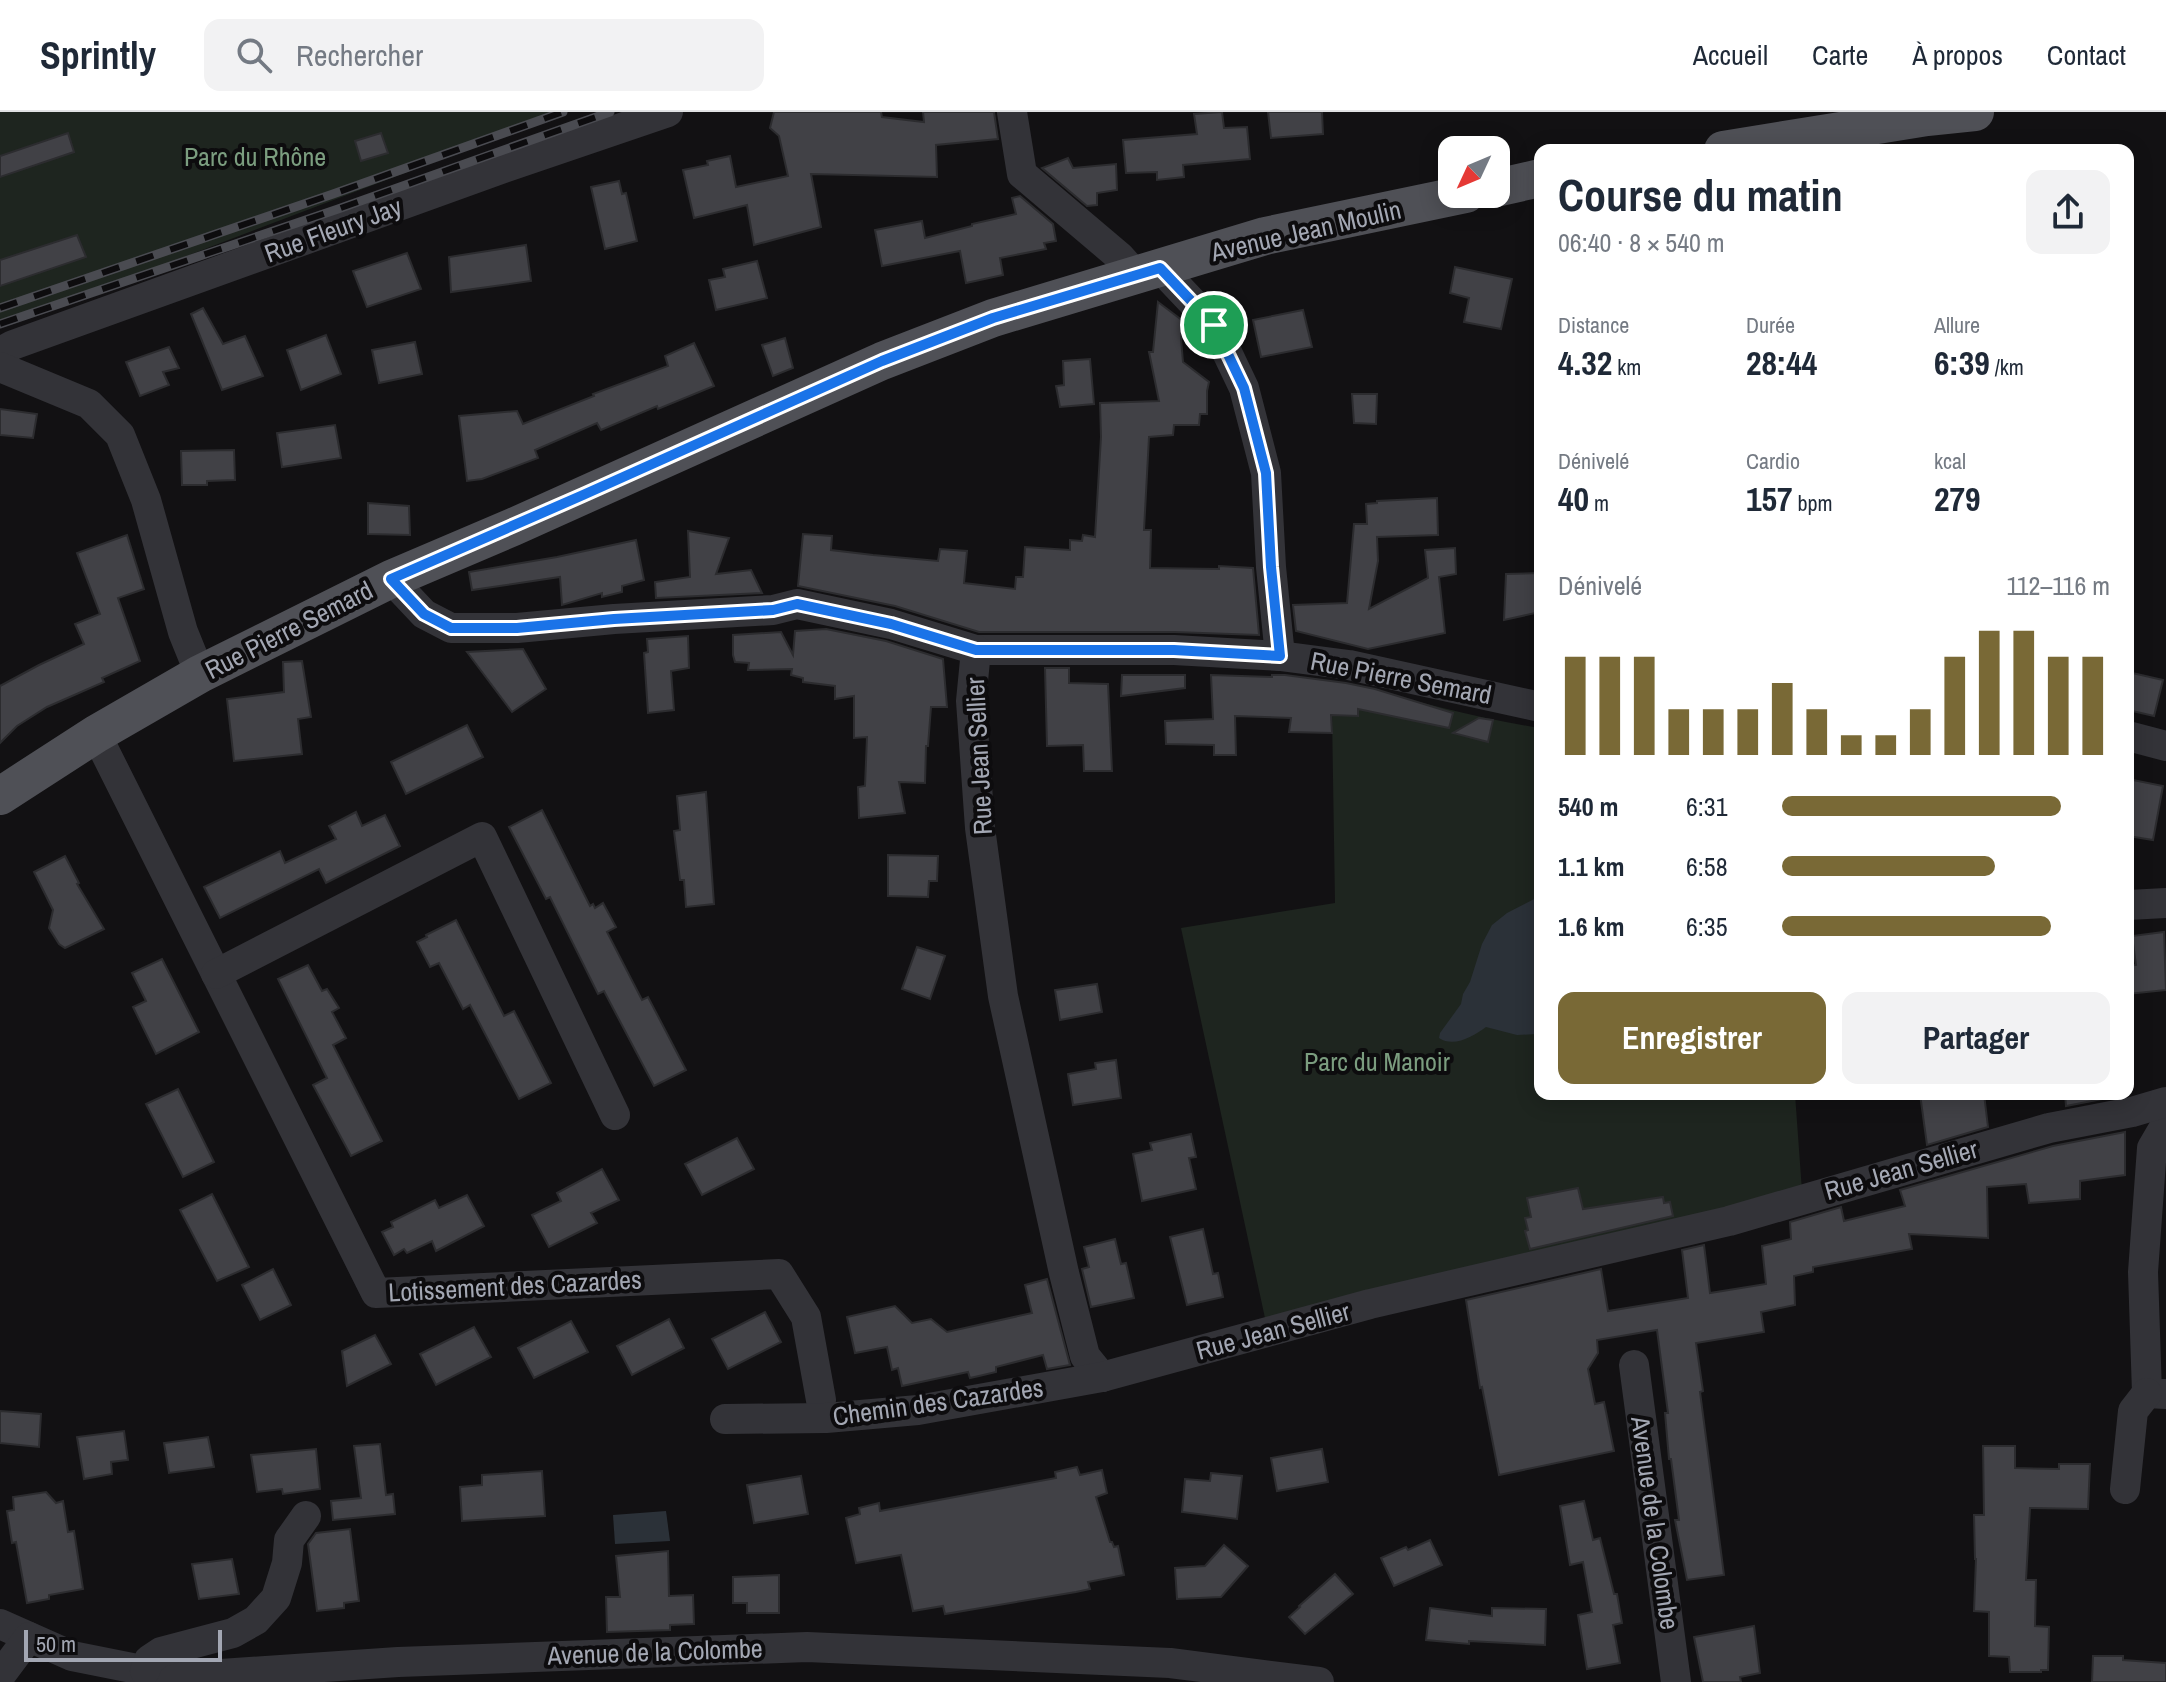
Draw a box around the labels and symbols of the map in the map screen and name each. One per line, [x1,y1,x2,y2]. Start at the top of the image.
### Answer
north arrow [1438,136,1510,208]
park label: Parc du Rhône [184,139,326,174]
street label: Rue Fleury Jay [259,188,406,270]
street label: Avenue Jean Moulin [1206,192,1404,270]
pin [1180,291,1248,359]
street label: Rue Pierre Semard [199,572,379,687]
street label: Rue Pierre Semard [1308,643,1495,712]
street label: Rue Jean Sellier [957,676,1000,836]
park label: Parc du Manoir [1304,1044,1450,1079]
street label: Rue Jean Sellier [1820,1131,1981,1208]
street label: Lotissement des Cazardes [387,1261,643,1310]
street label: Rue Jean Sellier [1192,1293,1354,1368]
street label: Chemin des Cazardes [830,1369,1045,1434]
street label: Avenue de la Colombe [1623,1413,1688,1632]
scale bar [24,1626,222,1662]
street label: Avenue de la Colombe [546,1630,763,1673]

